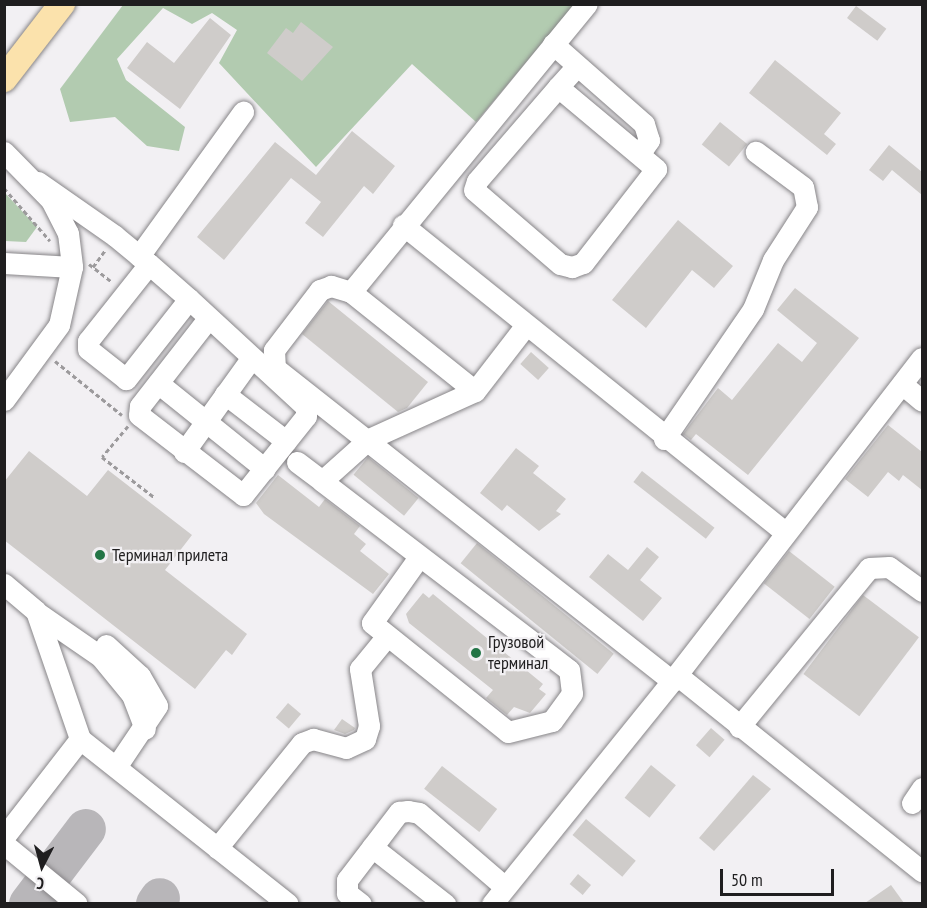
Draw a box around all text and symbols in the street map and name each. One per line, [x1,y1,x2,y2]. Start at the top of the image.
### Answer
place label: Терминал прилета [112,544,228,566]
marker: Терминал прилета [93,548,107,562]
place label: Грузовой терминал [488,632,548,674]
marker: Грузовой терминал [469,646,483,660]
north arrow [12,836,72,896]
scale bar [723,857,837,895]
text: 50 m [731,868,763,891]
text: С [35,874,45,894]

